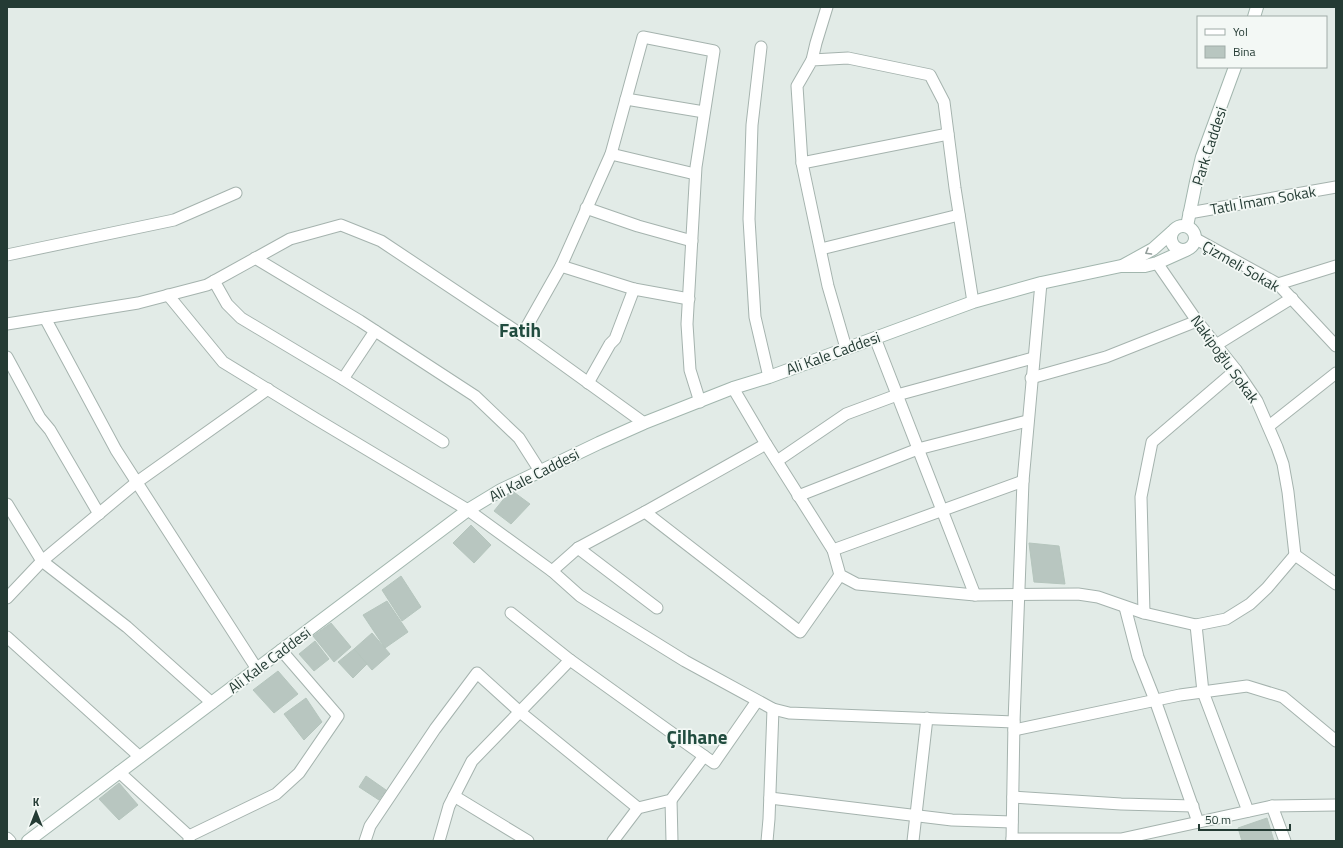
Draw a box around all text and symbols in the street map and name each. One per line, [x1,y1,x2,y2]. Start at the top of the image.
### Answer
legend [1197,16,1327,68]
text: Yol [1233,22,1248,41]
text: Bina [1233,42,1255,61]
street label: Park Caddesi [1185,104,1233,188]
street label: Tatlı İmam Sokak [1208,179,1318,221]
street label: Çizmeli Sokak [1198,234,1284,298]
one-way arrow [1145,247,1153,254]
street label: Nakipoğlu Sokak [1185,310,1265,408]
district label: Fatih [499,315,541,344]
street label: Ali Kale Caddesi [783,325,883,381]
street label: Ali Kale Caddesi [485,442,583,508]
street label: Ali Kale Caddesi [223,621,315,699]
district label: Çilhane [667,722,728,751]
north arrow [16,792,56,832]
text: K [33,794,40,810]
scale bar [1199,806,1290,832]
text: 50 m [1205,810,1231,829]

